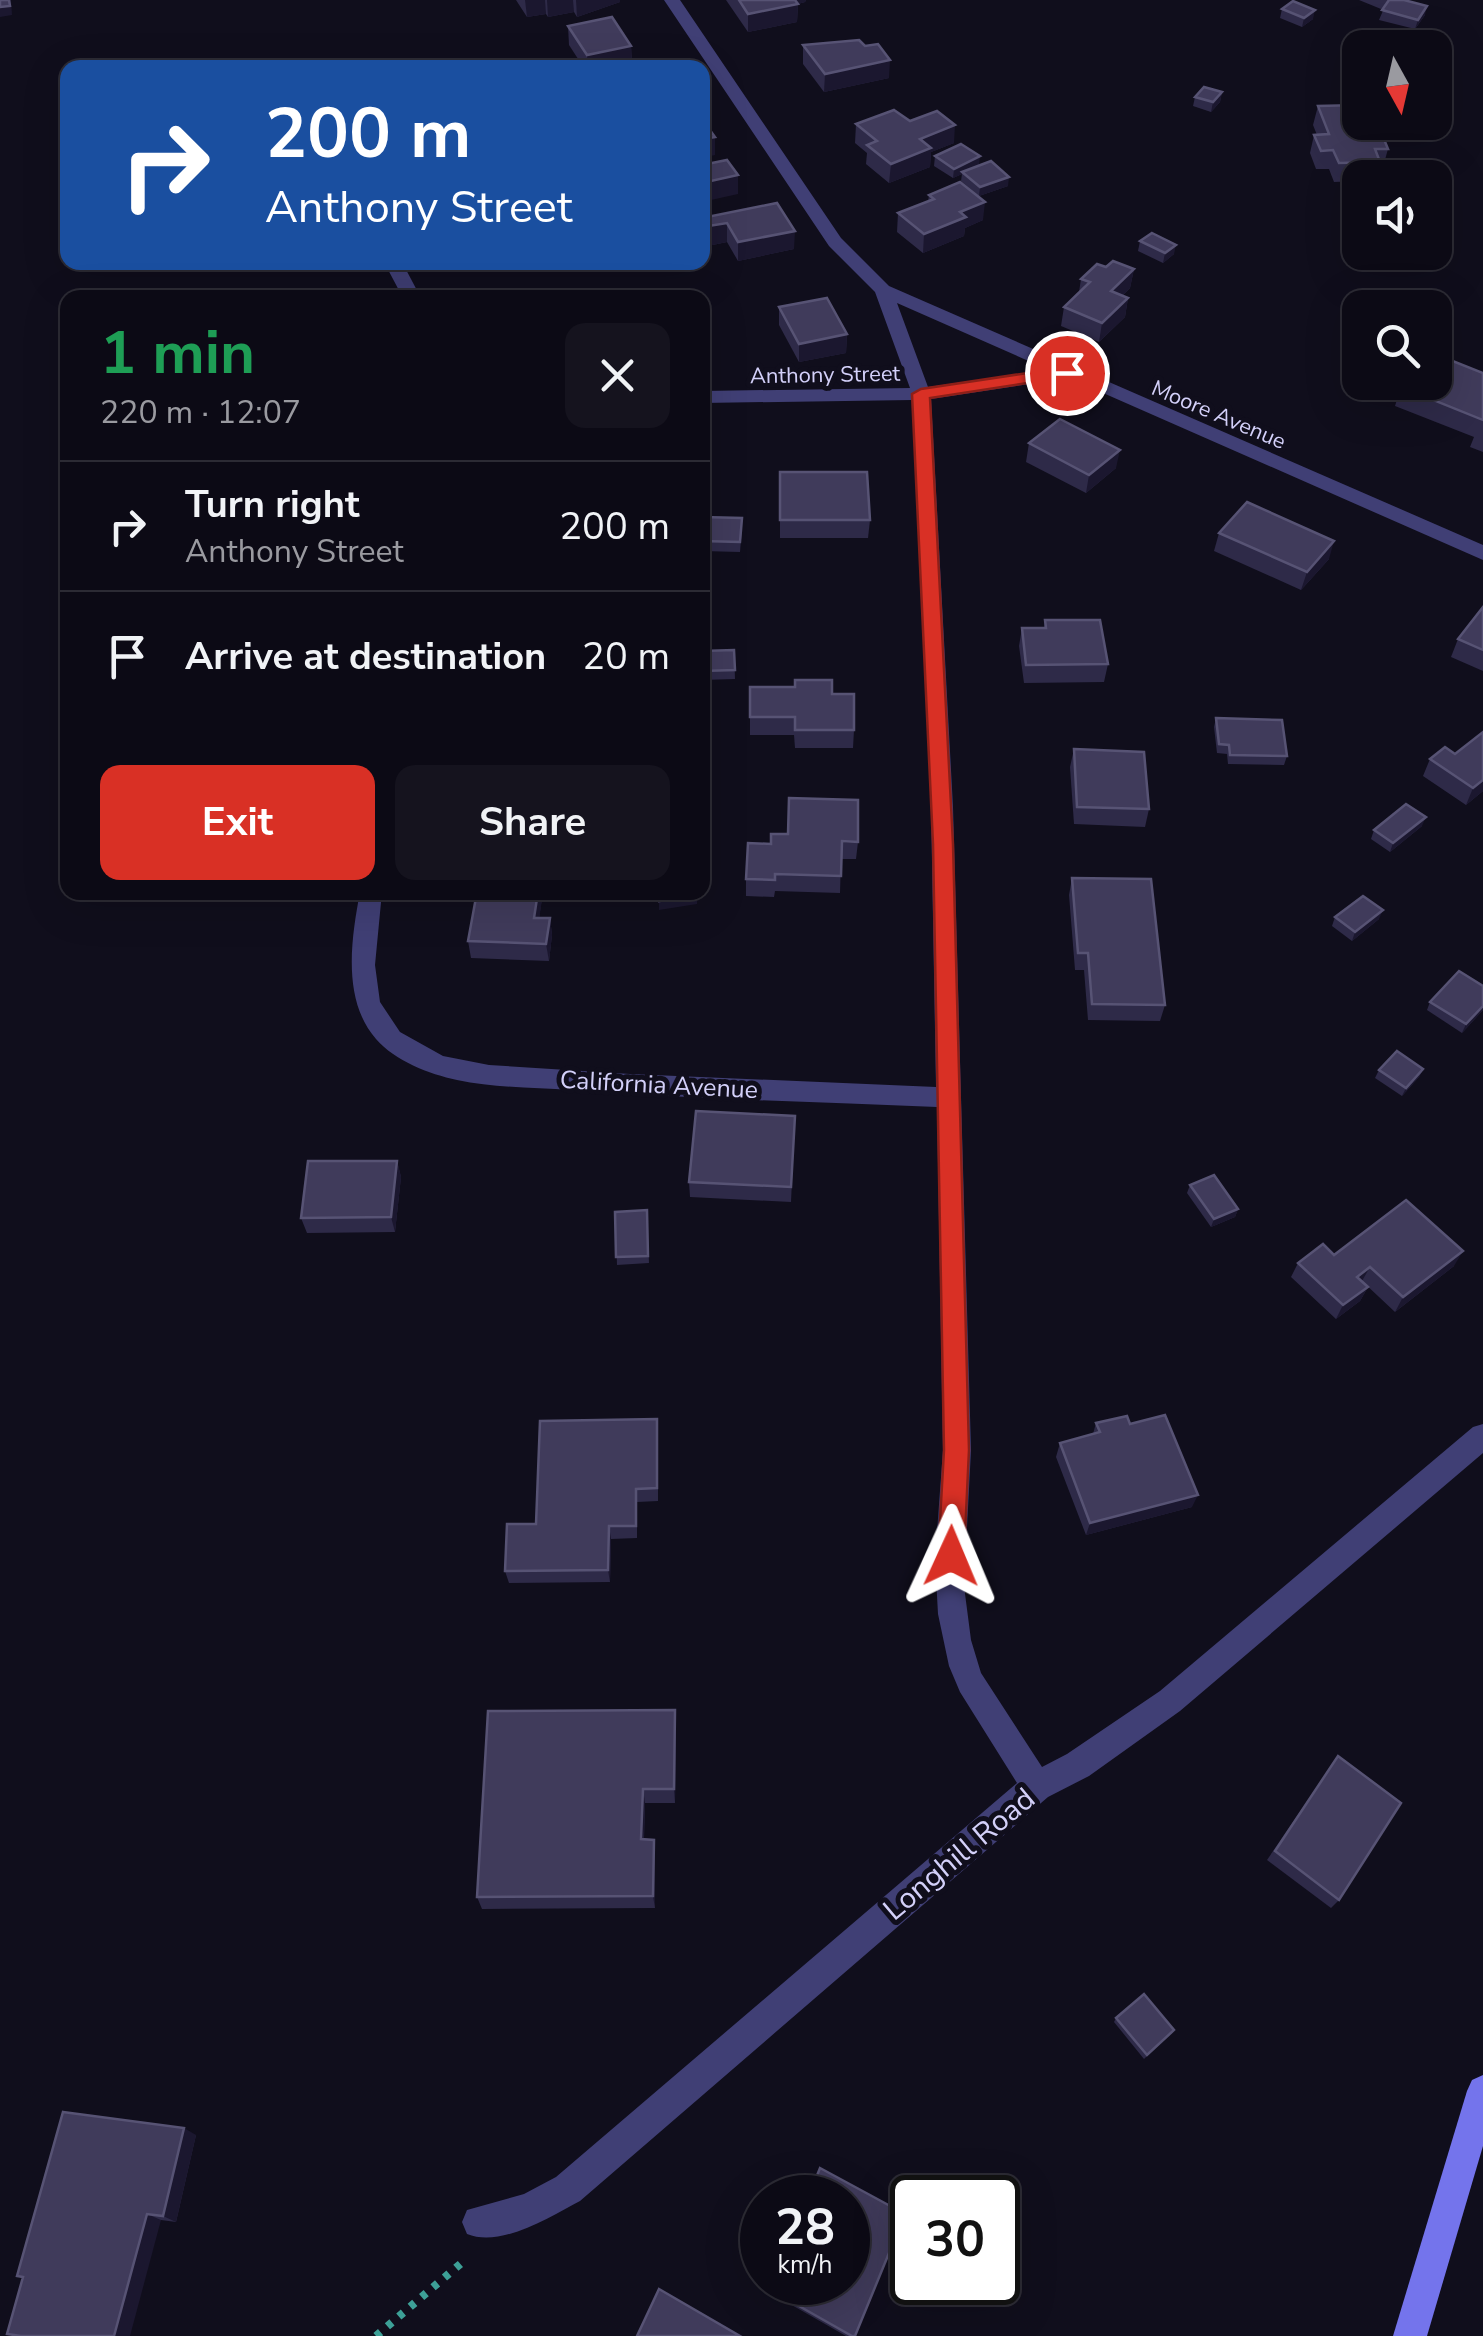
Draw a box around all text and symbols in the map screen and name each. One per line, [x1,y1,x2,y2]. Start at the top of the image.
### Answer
north arrow [1342,30,1452,140]
map controls [1342,30,1452,400]
text: 200 m [265,86,471,182]
icon: right [100,100,230,230]
button: sound [1342,160,1452,270]
text: Anthony Street [265,177,573,238]
button: search [1342,290,1452,400]
text: 1 min [100,312,255,394]
button: close [565,323,670,428]
pin [1025,331,1110,416]
icon: arrive [1040,346,1095,401]
street label: Anthony Street [750,359,901,391]
street label: Moore Avenue [1147,373,1290,457]
text: 220 m · 12:07 [100,391,301,434]
text: Turn right [185,479,360,530]
icon: right [100,499,155,554]
text: 200 m [559,501,670,552]
text: Anthony Street [185,530,404,573]
icon: arrive [100,629,155,684]
text: Arrive at destination [185,631,546,682]
text: 20 m [582,631,670,682]
button: Exit [100,765,375,880]
button: Share [395,765,670,880]
street label: California Avenue [559,1063,759,1107]
position arrow [899,1504,1003,1608]
street label: Longhill Road [875,1779,1044,1930]
speed limit sign: 30 [890,2175,1020,2305]
text: 28 [775,2193,835,2262]
text: km/h [777,2248,833,2282]

